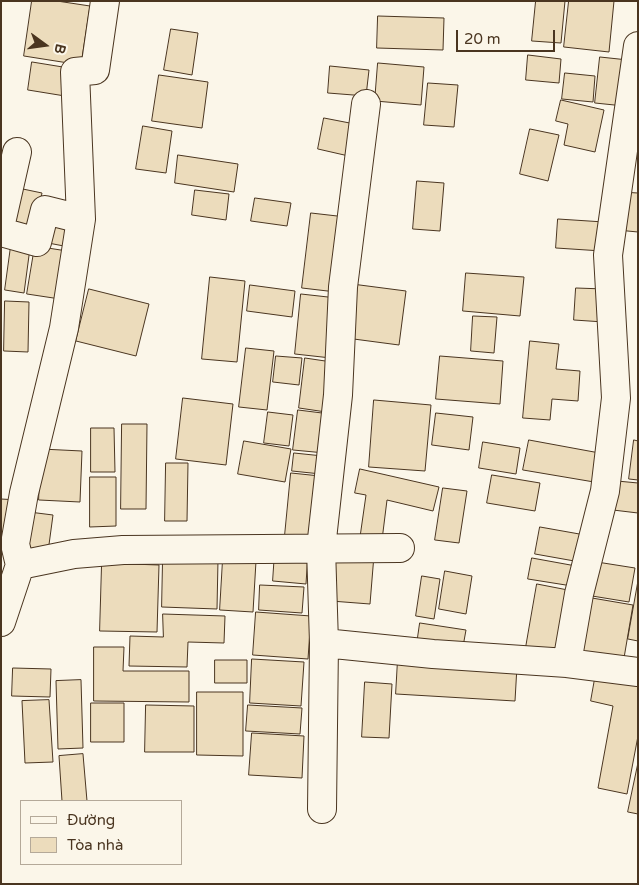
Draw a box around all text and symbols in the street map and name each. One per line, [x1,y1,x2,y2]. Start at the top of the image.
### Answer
north arrow [20,20,70,70]
scale bar [459,20,558,52]
text: 20 m [464,30,501,48]
text: B [51,42,69,56]
legend [20,800,182,865]
text: Đường [67,811,115,829]
text: Tòa nhà [67,836,123,854]

